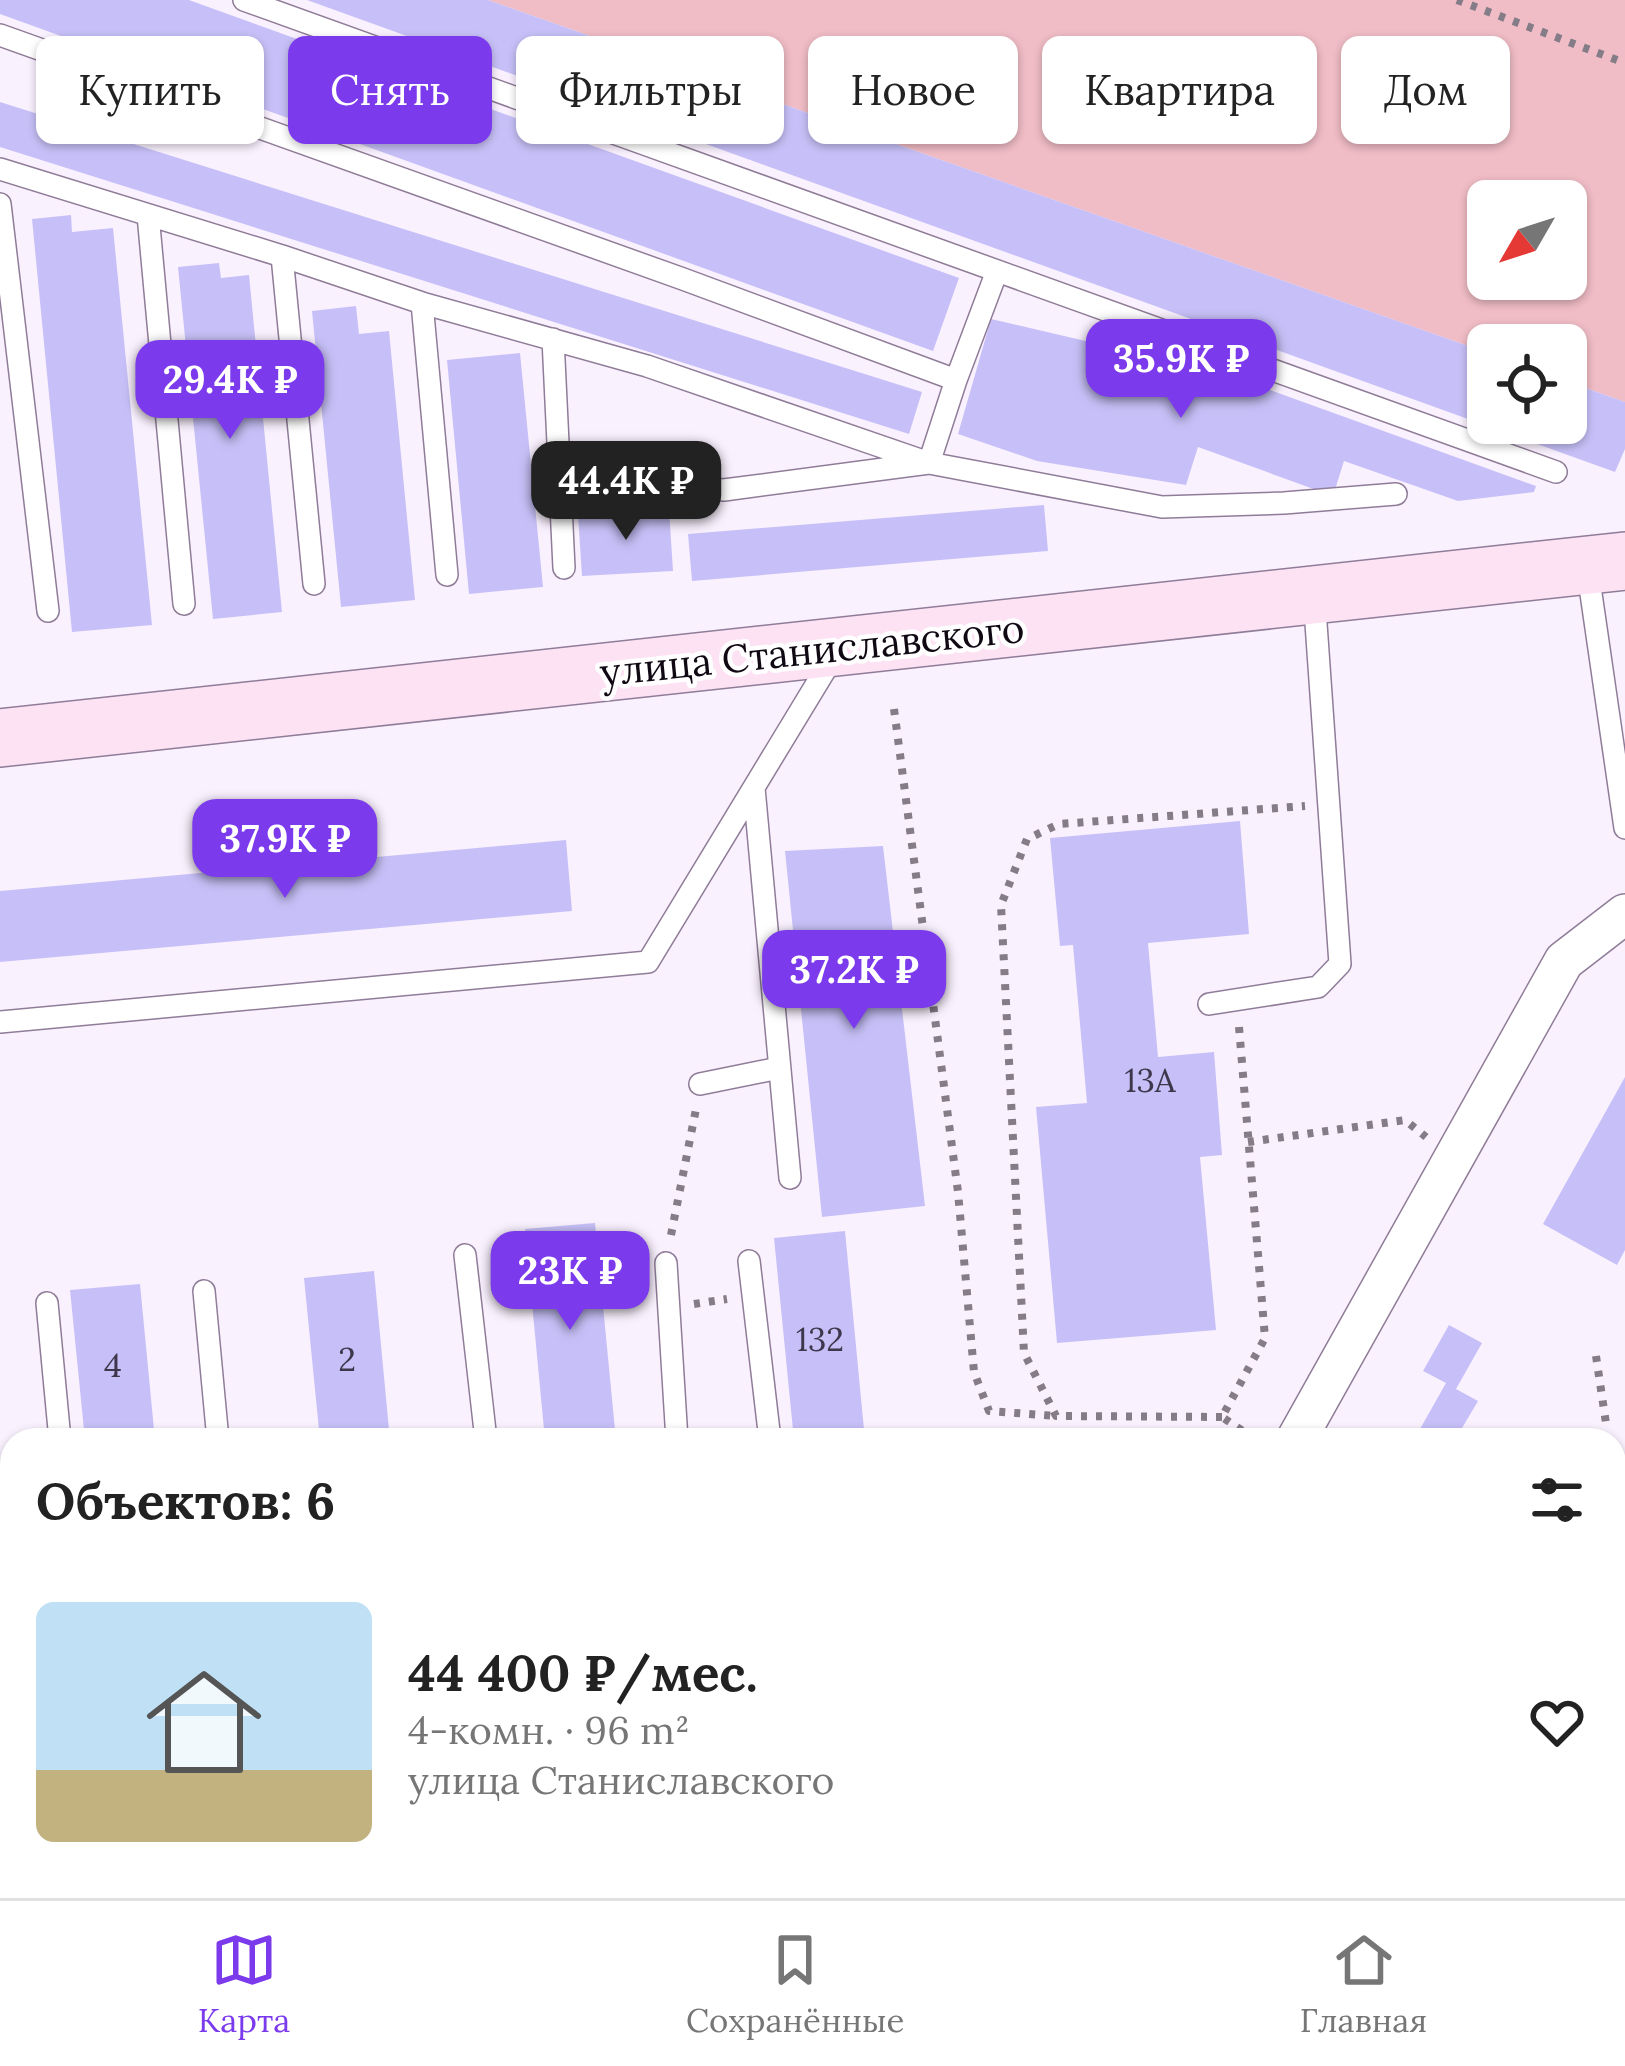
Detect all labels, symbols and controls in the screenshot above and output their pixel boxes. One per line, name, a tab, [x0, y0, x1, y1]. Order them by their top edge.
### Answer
chip: Купить	[36, 36, 264, 144]
chip: Снять	[288, 36, 492, 144]
chip: Фильтры	[516, 36, 784, 144]
chip: Новое	[808, 36, 1018, 144]
chip: Квартира	[1042, 36, 1317, 144]
chip: Дом	[1341, 36, 1510, 144]
north arrow	[1467, 180, 1587, 300]
map controls	[1467, 180, 1587, 444]
pin: 35.9K ₽	[1070, 319, 1292, 421]
button: locate	[1467, 324, 1587, 444]
text: 35.9K ₽	[1113, 333, 1249, 383]
pin: 29.4K ₽	[119, 340, 341, 442]
text: 29.4K ₽	[162, 354, 298, 404]
pin: 44.4K ₽	[515, 441, 737, 543]
text: 44.4K ₽	[558, 455, 694, 505]
street label: улица Станиславского	[597, 603, 1027, 697]
pin: 37.9K ₽	[174, 799, 396, 901]
text: 37.9K ₽	[219, 813, 351, 863]
pin: 37.2K ₽	[743, 930, 965, 1032]
text: 37.2K ₽	[789, 944, 919, 994]
house number: 13А	[1124, 1059, 1177, 1101]
pin: 23K ₽	[486, 1231, 654, 1333]
text: 23K ₽	[518, 1245, 622, 1295]
house number: 132	[796, 1318, 844, 1360]
house number: 2	[338, 1338, 356, 1380]
house number: 4	[104, 1344, 122, 1386]
icon: filters	[1524, 1467, 1590, 1533]
text: Объектов: 6	[36, 1468, 335, 1533]
text: 44 400 ₽/мес.	[408, 1640, 758, 1705]
icon: home	[132, 1650, 276, 1794]
icon: heart	[1524, 1689, 1590, 1755]
text: 4-комн. · 96 m²	[408, 1705, 690, 1755]
text: улица Станиславского	[408, 1755, 834, 1805]
tab: Карта	[198, 1927, 290, 2041]
tab: Сохранённые	[686, 1927, 904, 2041]
tab: Главная	[1300, 1927, 1427, 2041]

